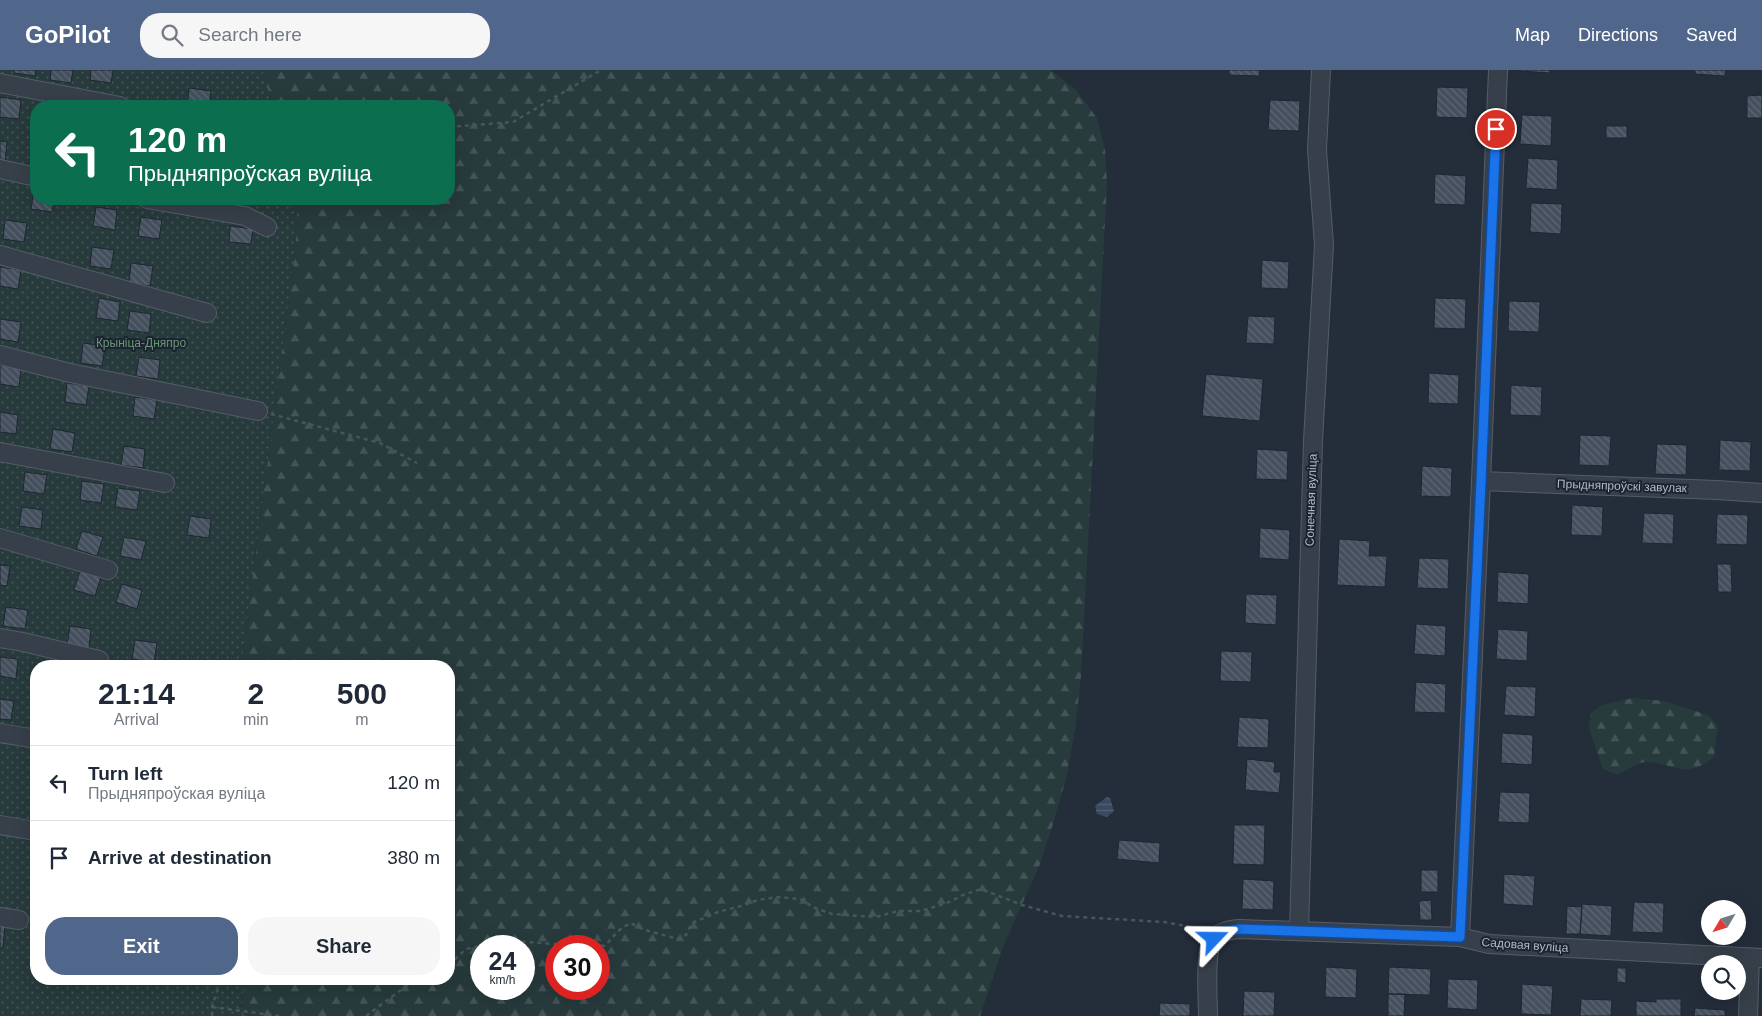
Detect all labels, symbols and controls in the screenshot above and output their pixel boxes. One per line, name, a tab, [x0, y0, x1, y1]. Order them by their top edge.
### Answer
search box	[140, 13, 490, 58]
text: GoPilot	[25, 21, 110, 48]
icon: search	[158, 21, 186, 49]
text: Search here	[198, 24, 302, 45]
text: Map	[1515, 25, 1550, 45]
text: Directions	[1578, 25, 1658, 45]
text: Saved	[1686, 25, 1737, 45]
pin	[1475, 108, 1517, 150]
icon: arrive	[1482, 115, 1510, 143]
icon: left	[45, 120, 110, 185]
text: 120 m	[128, 120, 227, 159]
text: Прыдняпроўская вуліца	[128, 161, 372, 186]
park label: Крыніца-Дняпро	[96, 336, 186, 350]
street label: Сонечная вуліца	[1302, 453, 1320, 547]
street label: Прыдняпроўскі завулак	[1557, 477, 1688, 495]
text: 21:14	[98, 677, 175, 710]
text: 2	[247, 677, 264, 710]
text: 500	[337, 677, 387, 710]
text: Arrival	[114, 711, 159, 728]
text: min	[243, 711, 269, 728]
text: m	[355, 711, 368, 728]
text: Turn left	[88, 763, 163, 784]
icon: left	[45, 769, 73, 797]
text: 120 m	[387, 772, 440, 793]
text: Прыдняпроўская вуліца	[88, 785, 265, 802]
icon: arrive	[45, 844, 73, 872]
text: Arrive at destination	[88, 847, 272, 868]
text: 380 m	[387, 847, 440, 868]
north arrow	[1701, 900, 1746, 945]
map controls	[1701, 900, 1746, 1000]
position arrow	[1187, 912, 1239, 964]
button: Exit	[45, 917, 238, 975]
button: Share	[248, 917, 440, 975]
speed limit sign: 30	[545, 935, 610, 1000]
street label: Садовая вуліца	[1481, 935, 1569, 955]
text: 24	[489, 947, 516, 975]
button: search	[1701, 955, 1746, 1000]
text: km/h	[489, 973, 516, 987]

